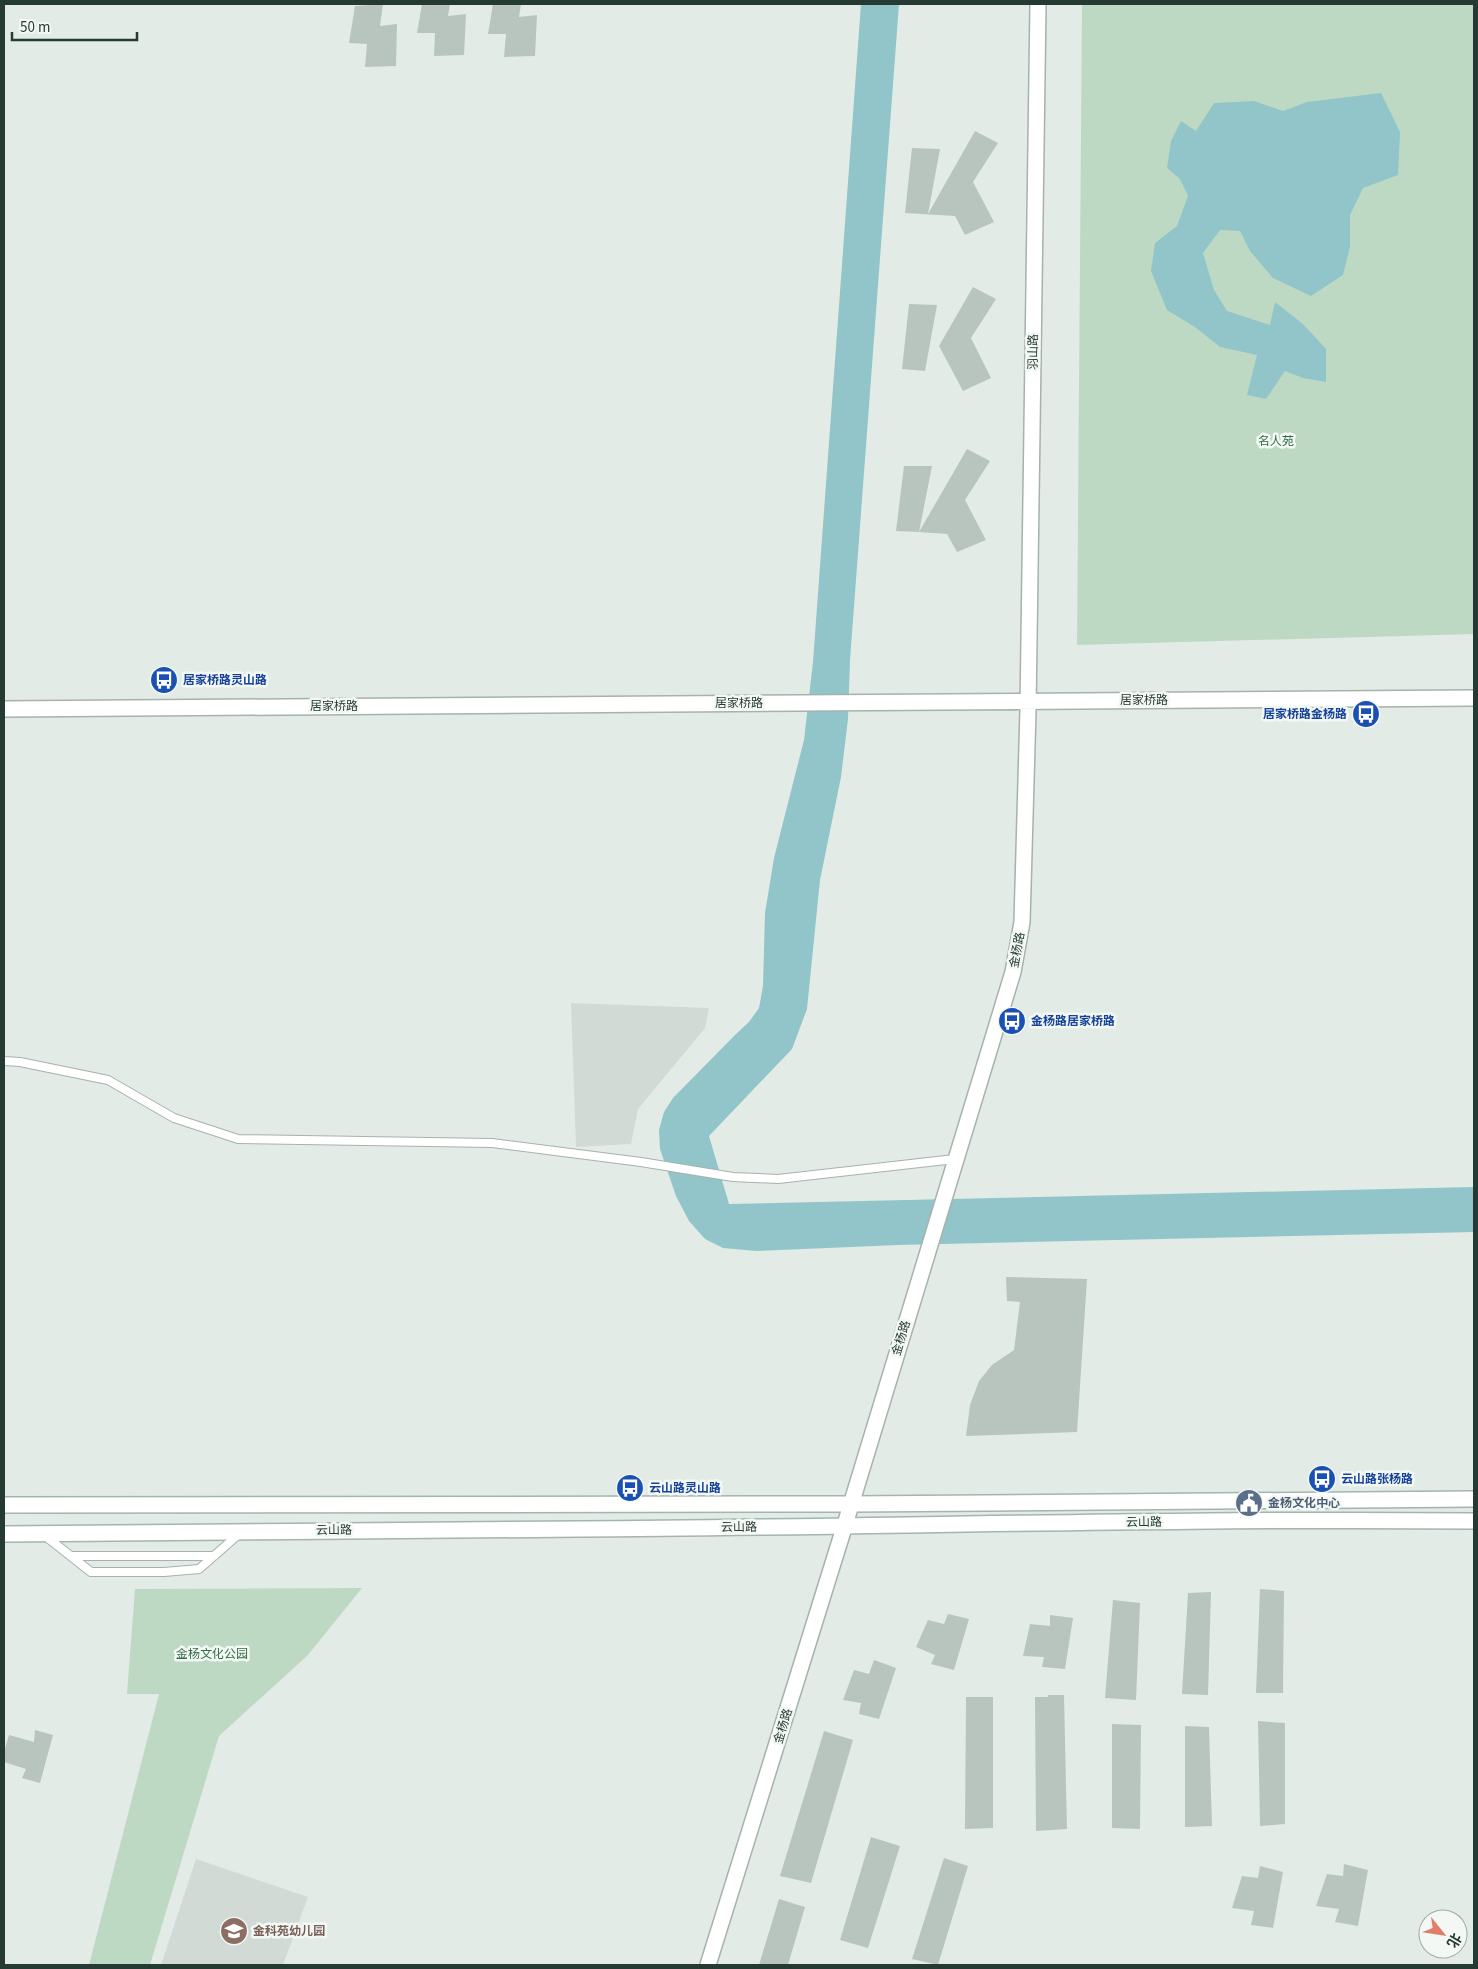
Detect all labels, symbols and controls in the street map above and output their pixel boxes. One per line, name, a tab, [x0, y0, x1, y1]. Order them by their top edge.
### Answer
scale bar	[12, 10, 138, 42]
text: 50 m	[20, 17, 50, 38]
street label: 羽山路	[1025, 334, 1042, 370]
park label: 名人苑	[1258, 433, 1294, 450]
bus stop icon: 居家桥路灵山路	[149, 665, 179, 695]
place label: 居家桥路灵山路	[183, 672, 267, 689]
street label: 居家桥路	[1120, 692, 1168, 709]
street label: 居家桥路	[715, 695, 763, 712]
street label: 居家桥路	[310, 698, 358, 715]
bus stop icon: 居家桥路金杨路	[1351, 699, 1381, 729]
place label: 居家桥路金杨路	[1263, 706, 1347, 723]
street label: 金杨路	[1006, 931, 1029, 969]
bus stop icon: 金杨路居家桥路	[997, 1006, 1027, 1036]
place label: 金杨路居家桥路	[1031, 1013, 1115, 1030]
street label: 金杨路	[888, 1318, 915, 1358]
bus stop icon: 云山路张杨路	[1307, 1464, 1337, 1494]
place label: 云山路张杨路	[1341, 1471, 1413, 1488]
bus stop icon: 云山路灵山路	[615, 1473, 645, 1503]
place label: 云山路灵山路	[649, 1480, 721, 1497]
public building icon: 金杨文化中心	[1234, 1488, 1264, 1518]
place label: 金杨文化中心	[1268, 1495, 1340, 1512]
street label: 云山路	[1126, 1514, 1162, 1531]
street label: 云山路	[721, 1519, 757, 1536]
street label: 云山路	[316, 1522, 352, 1539]
park label: 金杨文化公园	[176, 1646, 248, 1663]
street label: 金杨路	[770, 1706, 797, 1746]
north arrow	[1418, 1909, 1468, 1959]
school or university icon: 金科苑幼儿园	[219, 1916, 249, 1946]
place label: 金科苑幼儿园	[253, 1923, 325, 1940]
text: 北	[1441, 1929, 1466, 1951]

